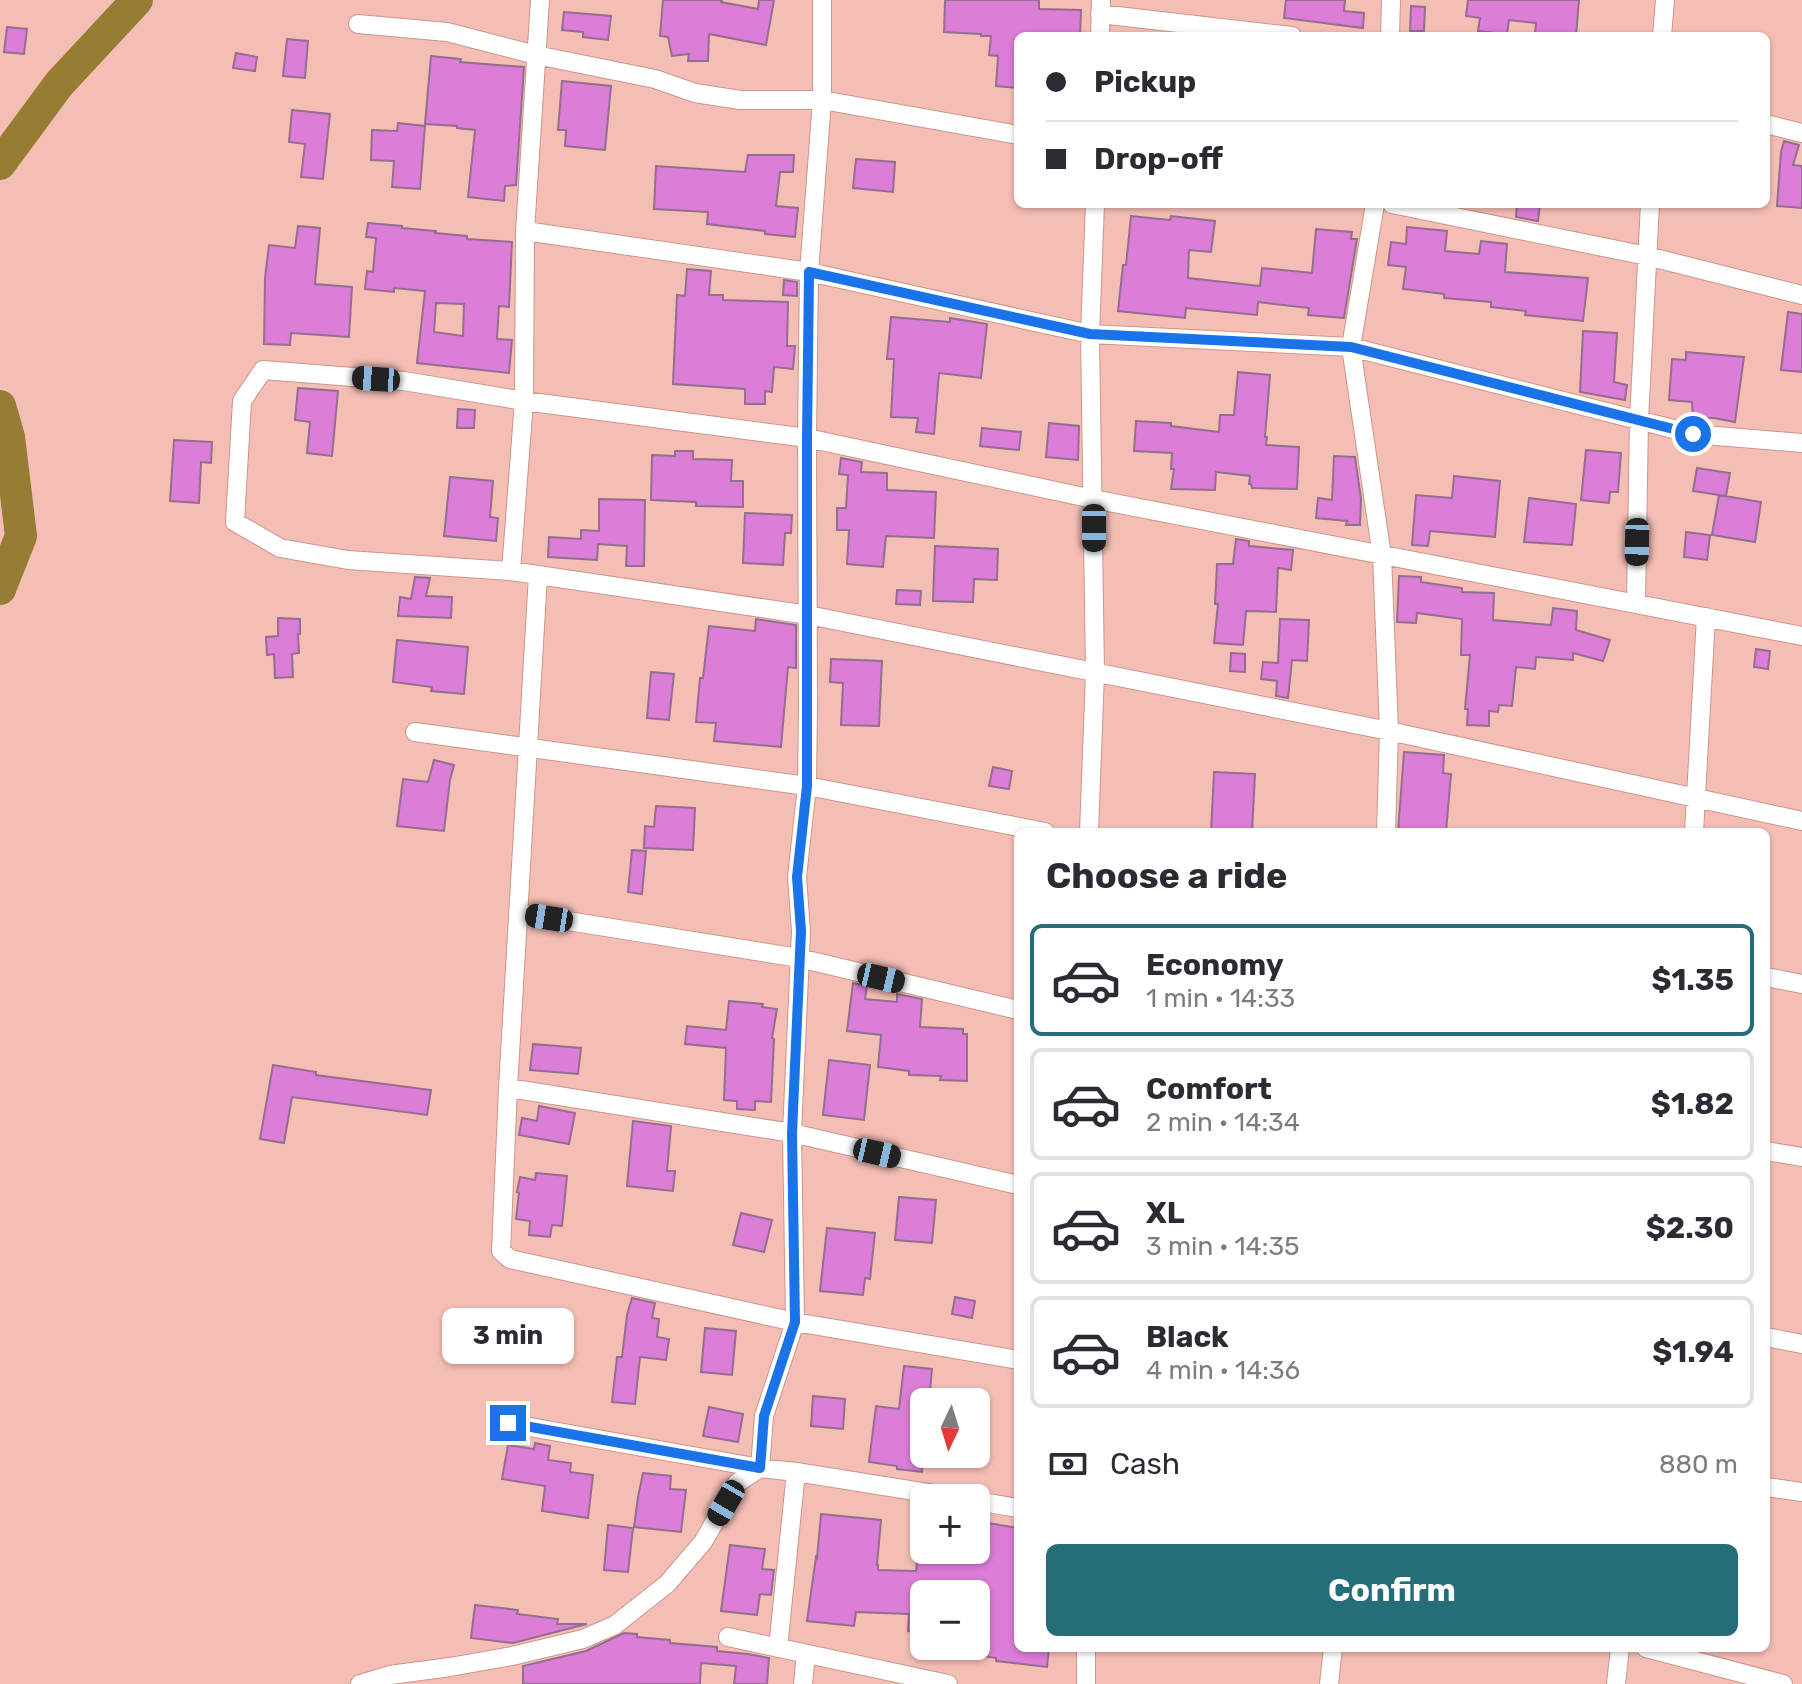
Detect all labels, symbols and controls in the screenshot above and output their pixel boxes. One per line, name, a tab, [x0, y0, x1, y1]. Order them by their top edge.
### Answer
text: Pickup	[1094, 64, 1196, 100]
text: Drop-off	[1094, 141, 1223, 177]
car	[351, 365, 401, 393]
route start	[1675, 416, 1711, 452]
car	[1082, 504, 1106, 552]
car	[1625, 518, 1649, 566]
text: Choose a ride	[1046, 854, 1287, 897]
car	[523, 902, 575, 934]
icon: car	[1050, 944, 1122, 1016]
text: Economy	[1146, 947, 1284, 983]
car	[855, 961, 907, 995]
text: $1.35	[1651, 962, 1734, 998]
text: 1 min · 14:33	[1146, 983, 1295, 1014]
icon: car	[1050, 1068, 1122, 1140]
text: Comfort	[1146, 1071, 1272, 1107]
text: $1.82	[1651, 1086, 1734, 1122]
text: 2 min · 14:34	[1146, 1107, 1300, 1138]
car	[851, 1136, 903, 1170]
icon: car	[1050, 1192, 1122, 1264]
text: XL	[1146, 1195, 1185, 1231]
text: $2.30	[1646, 1210, 1734, 1246]
text: 3 min · 14:35	[1146, 1231, 1299, 1262]
callout: 3 min	[442, 1307, 574, 1363]
icon: car	[1050, 1316, 1122, 1388]
text: Black	[1146, 1319, 1229, 1355]
text: 3 min	[473, 1320, 543, 1351]
text: $1.94	[1652, 1334, 1734, 1370]
text: 4 min · 14:36	[1146, 1355, 1300, 1386]
north arrow	[910, 1388, 990, 1468]
map controls	[910, 1388, 990, 1660]
route end	[490, 1405, 526, 1441]
icon: cash	[1046, 1442, 1090, 1486]
text: Cash	[1110, 1446, 1180, 1482]
text: 880 m	[1659, 1449, 1738, 1480]
car	[704, 1476, 748, 1530]
button: +	[910, 1484, 990, 1564]
button: Confirm	[1046, 1544, 1738, 1636]
button: −	[910, 1580, 990, 1660]

